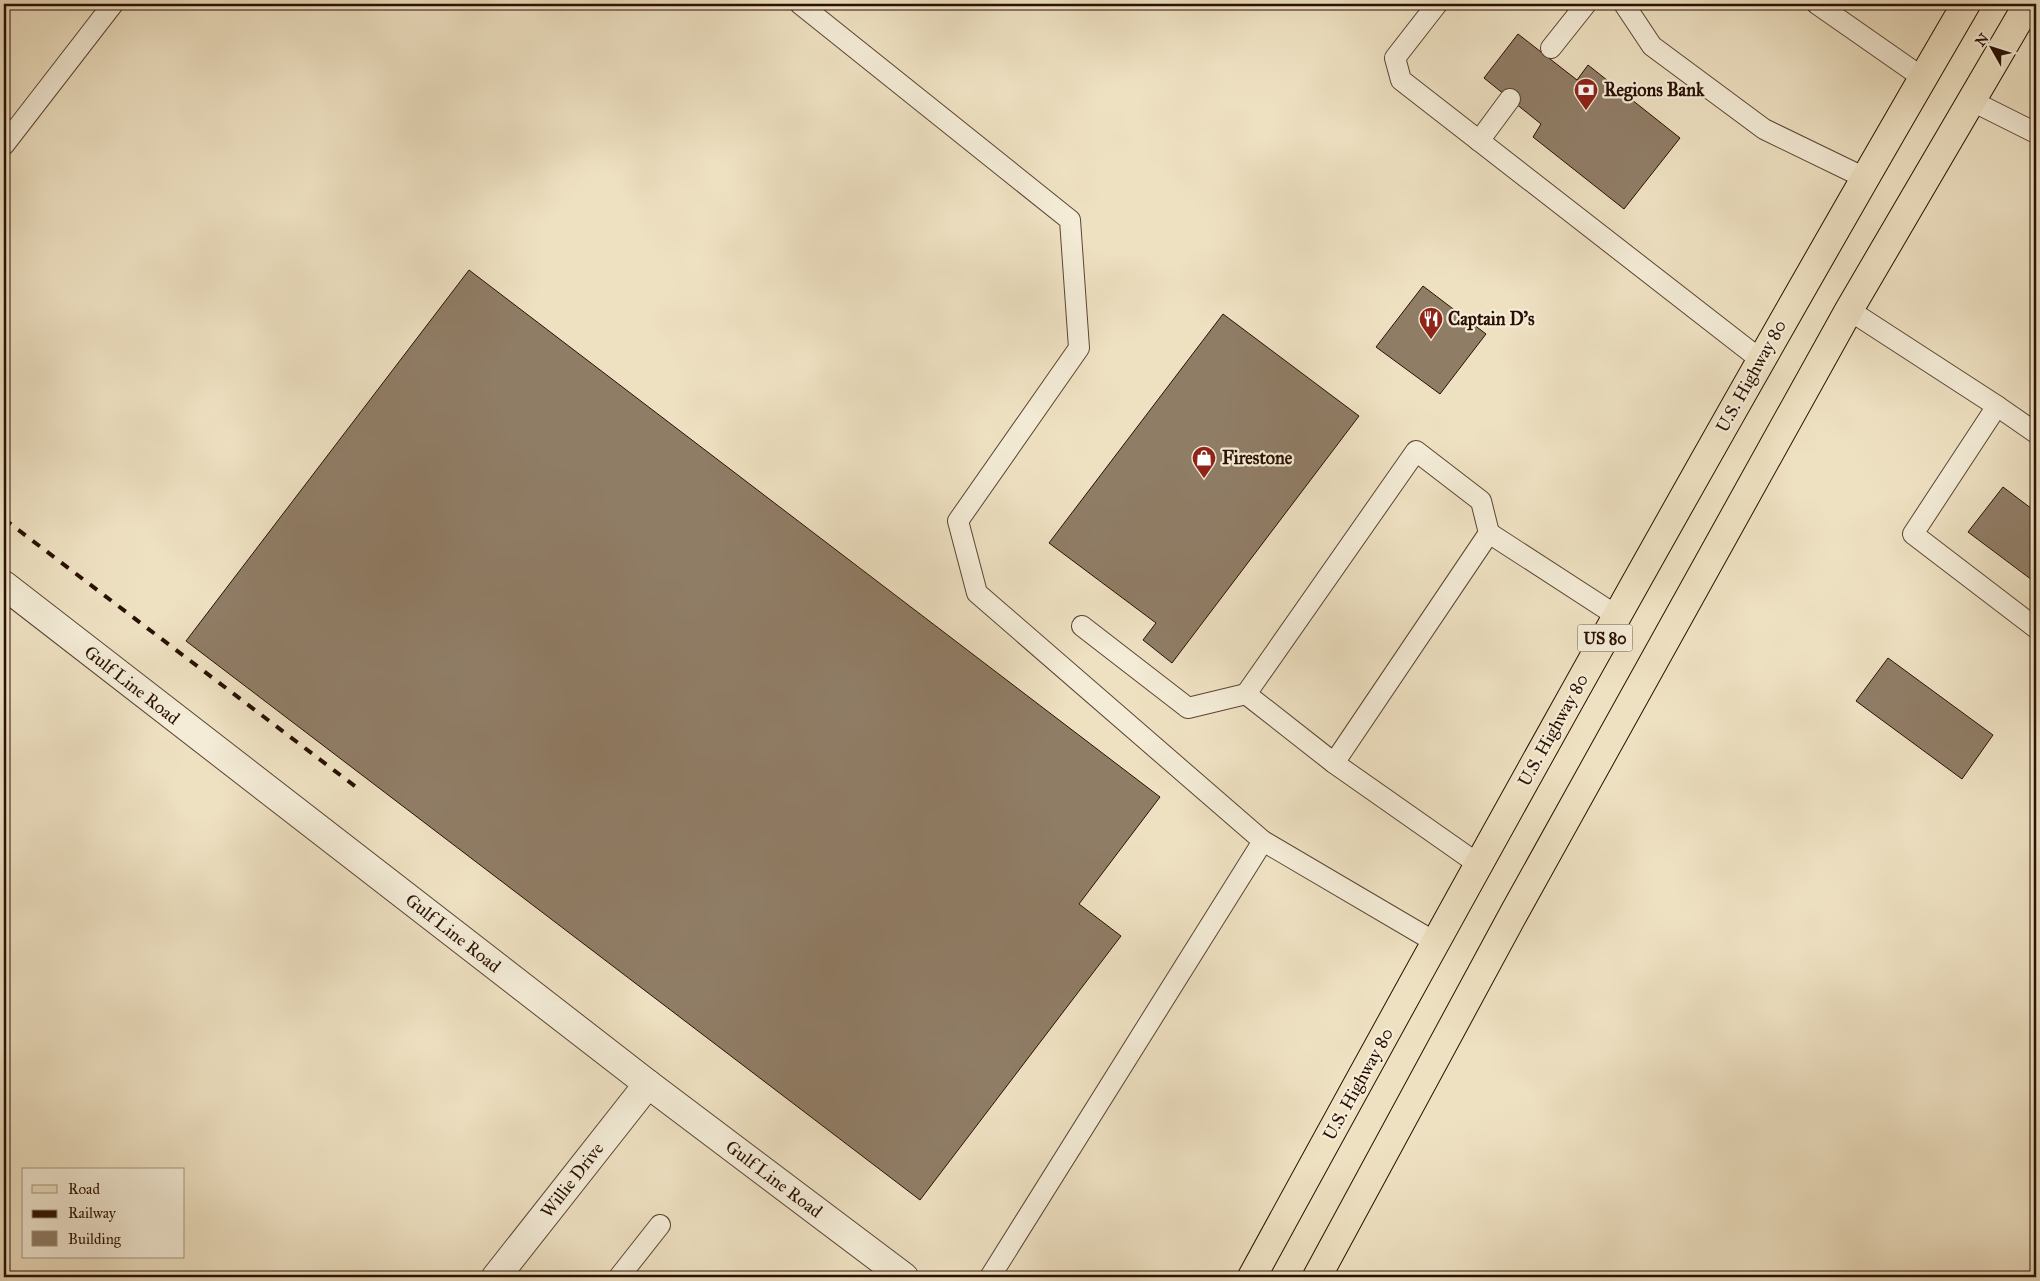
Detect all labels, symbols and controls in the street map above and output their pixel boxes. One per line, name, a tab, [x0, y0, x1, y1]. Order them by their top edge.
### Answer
north arrow	[1968, 22, 2018, 72]
text: N	[1972, 30, 1993, 50]
bank icon: Regions Bank	[1573, 77, 1599, 111]
place label: Regions Bank	[1604, 79, 1705, 102]
restaurant icon: Captain D's	[1418, 306, 1444, 340]
place label: Captain D's	[1448, 308, 1535, 331]
street label: U.S. Highway 80	[1711, 316, 1792, 437]
shop icon: Firestone	[1191, 445, 1217, 479]
place label: Firestone	[1222, 447, 1293, 469]
road number: US 80	[1578, 624, 1632, 651]
street label: Gulf Line Road	[80, 641, 184, 729]
street label: U.S. Highway 80	[1513, 670, 1594, 791]
street label: Gulf Line Road	[401, 889, 505, 977]
street label: U.S. Highway 80	[1318, 1024, 1399, 1145]
street label: Gulf Line Road	[721, 1136, 827, 1222]
street label: Willie Drive	[536, 1138, 608, 1222]
legend	[22, 1168, 185, 1258]
text: Road	[68, 1180, 100, 1198]
text: Railway	[68, 1204, 117, 1222]
text: Building	[68, 1230, 122, 1248]

